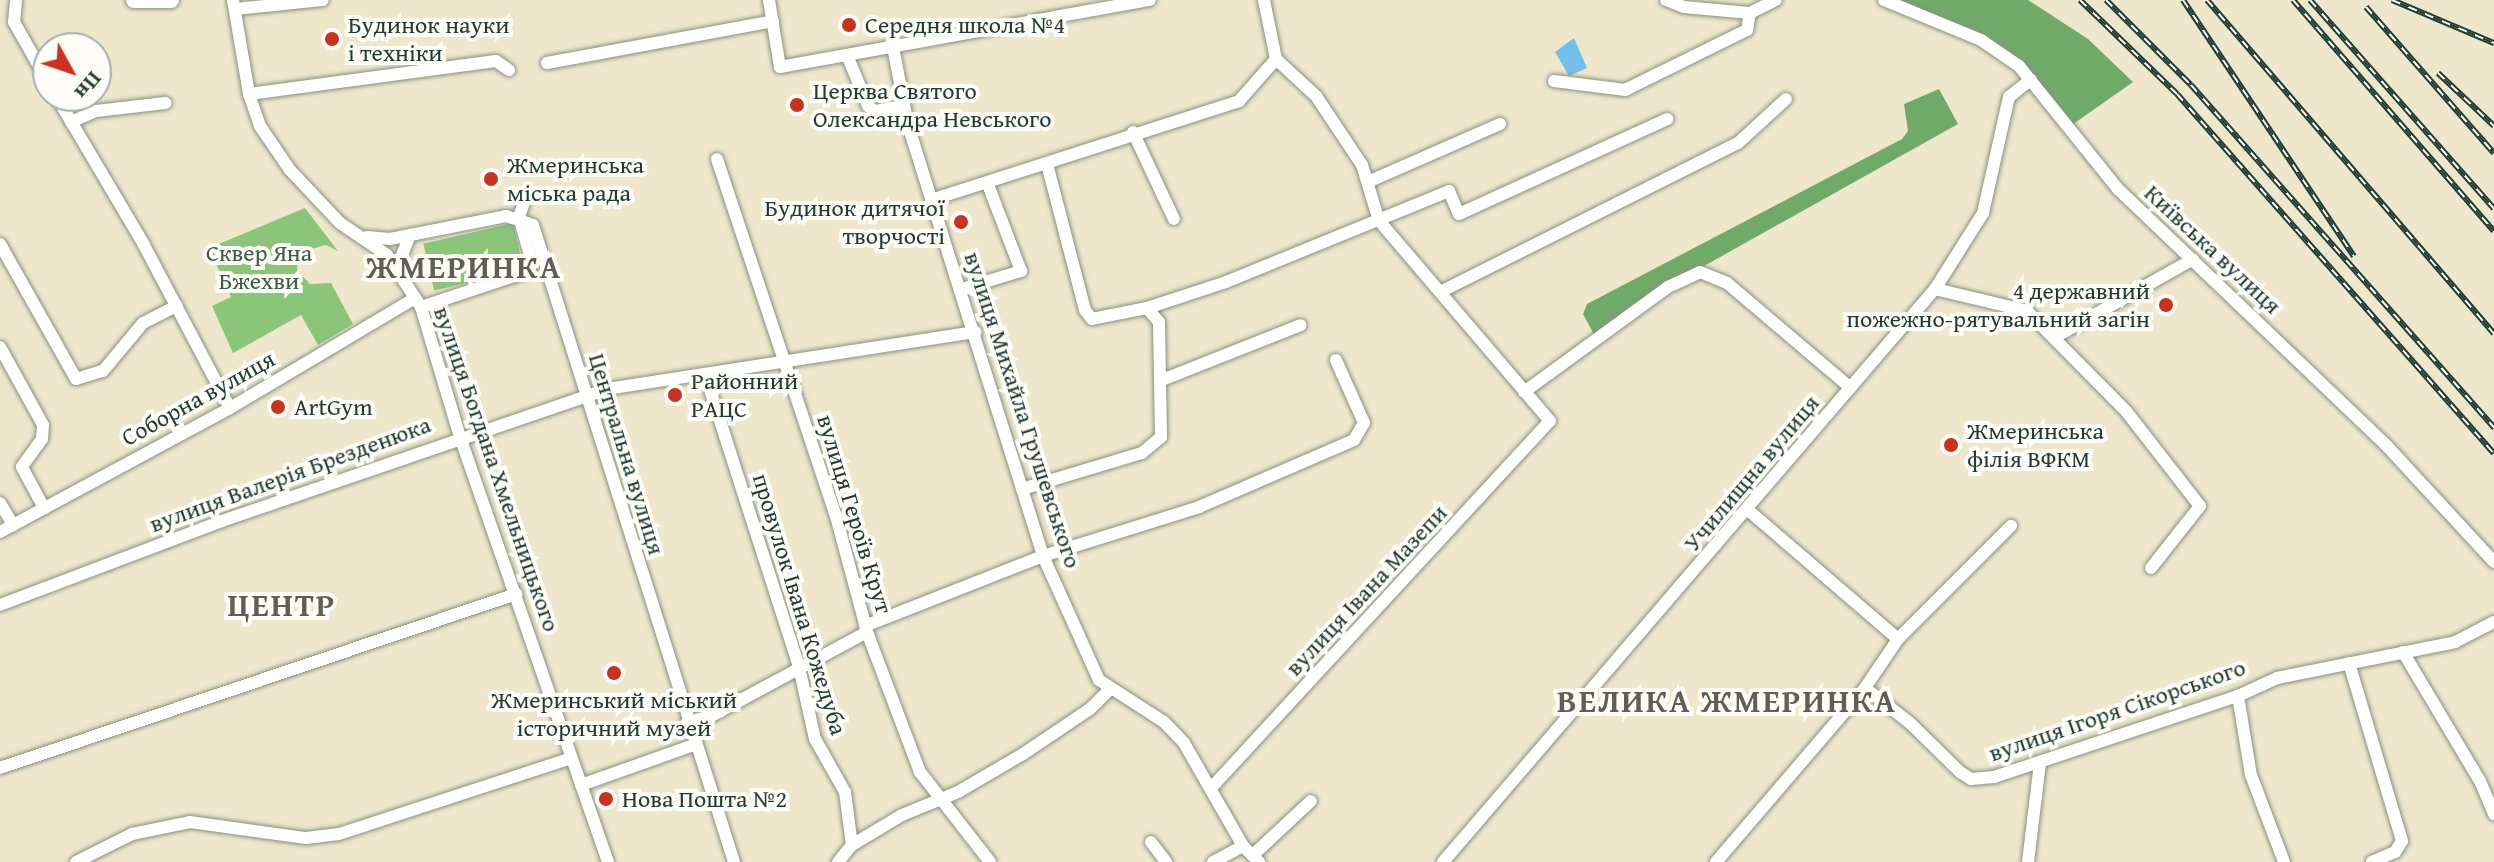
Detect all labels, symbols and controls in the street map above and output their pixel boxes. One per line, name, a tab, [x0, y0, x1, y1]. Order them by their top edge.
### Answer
place label: Будинок науки і техніки	[348, 11, 510, 67]
place label: Середня школа №4	[865, 11, 1065, 39]
marker: Середня школа №4	[840, 16, 858, 34]
marker: Будинок науки і техніки	[323, 30, 341, 48]
north arrow	[32, 32, 112, 112]
text: Пн	[68, 65, 110, 107]
place label: Церква Святого Олександра Невського	[813, 77, 1051, 133]
marker: Церква Святого Олександра Невського	[788, 96, 806, 114]
place label: Жмеринська міська рада	[507, 151, 644, 207]
marker: Жмеринська міська рада	[482, 170, 500, 188]
street label: Київська вулиця	[2139, 178, 2287, 320]
place label: Будинок дитячої творчості	[764, 194, 945, 250]
marker: Будинок дитячої творчості	[952, 213, 970, 231]
park label: Сквер Яна Бжехви	[206, 239, 312, 295]
district label: ЖМЕРИНКА	[366, 248, 562, 286]
street label: вулиця Михайла Грушевського	[958, 248, 1088, 572]
place label: 4 державний пожежно-рятувальний загін	[1846, 277, 2150, 333]
marker: 4 державний пожежно-рятувальний загін	[2157, 296, 2175, 314]
street label: вулиця Богдана Хмельницького	[428, 303, 566, 635]
street label: Соборна вулиця	[116, 344, 280, 452]
street label: Центральна вулиця	[583, 350, 671, 558]
place label: Районний РАЦС	[691, 367, 798, 423]
marker: Районний РАЦС	[666, 386, 684, 404]
street label: Училищна вулиця	[1677, 389, 1825, 557]
place label: ArtGym	[294, 393, 373, 421]
marker: ArtGym	[269, 398, 287, 416]
street label: вулиця Валерія Брезденюка	[146, 410, 434, 538]
street label: вулиця Героїв Крут	[811, 411, 899, 617]
place label: Жмеринська філія ВФКМ	[1967, 417, 2104, 473]
marker: Жмеринська філія ВФКМ	[1942, 436, 1960, 454]
street label: провулок Івана Кожедуба	[746, 470, 854, 738]
street label: вулиця Івана Мазепи	[1279, 498, 1453, 682]
district label: ЦЕНТР	[228, 586, 336, 624]
street label: вулиця Ігоря Сікорського	[1985, 653, 2249, 767]
marker: Жмеринський міський історичний музей	[605, 664, 623, 682]
district label: ВЕЛИКА ЖМЕРИНКА	[1557, 682, 1897, 720]
place label: Жмеринський міський історичний музей	[491, 686, 737, 742]
place label: Нова Пошта №2	[622, 785, 787, 813]
marker: Нова Пошта №2	[597, 790, 615, 808]

